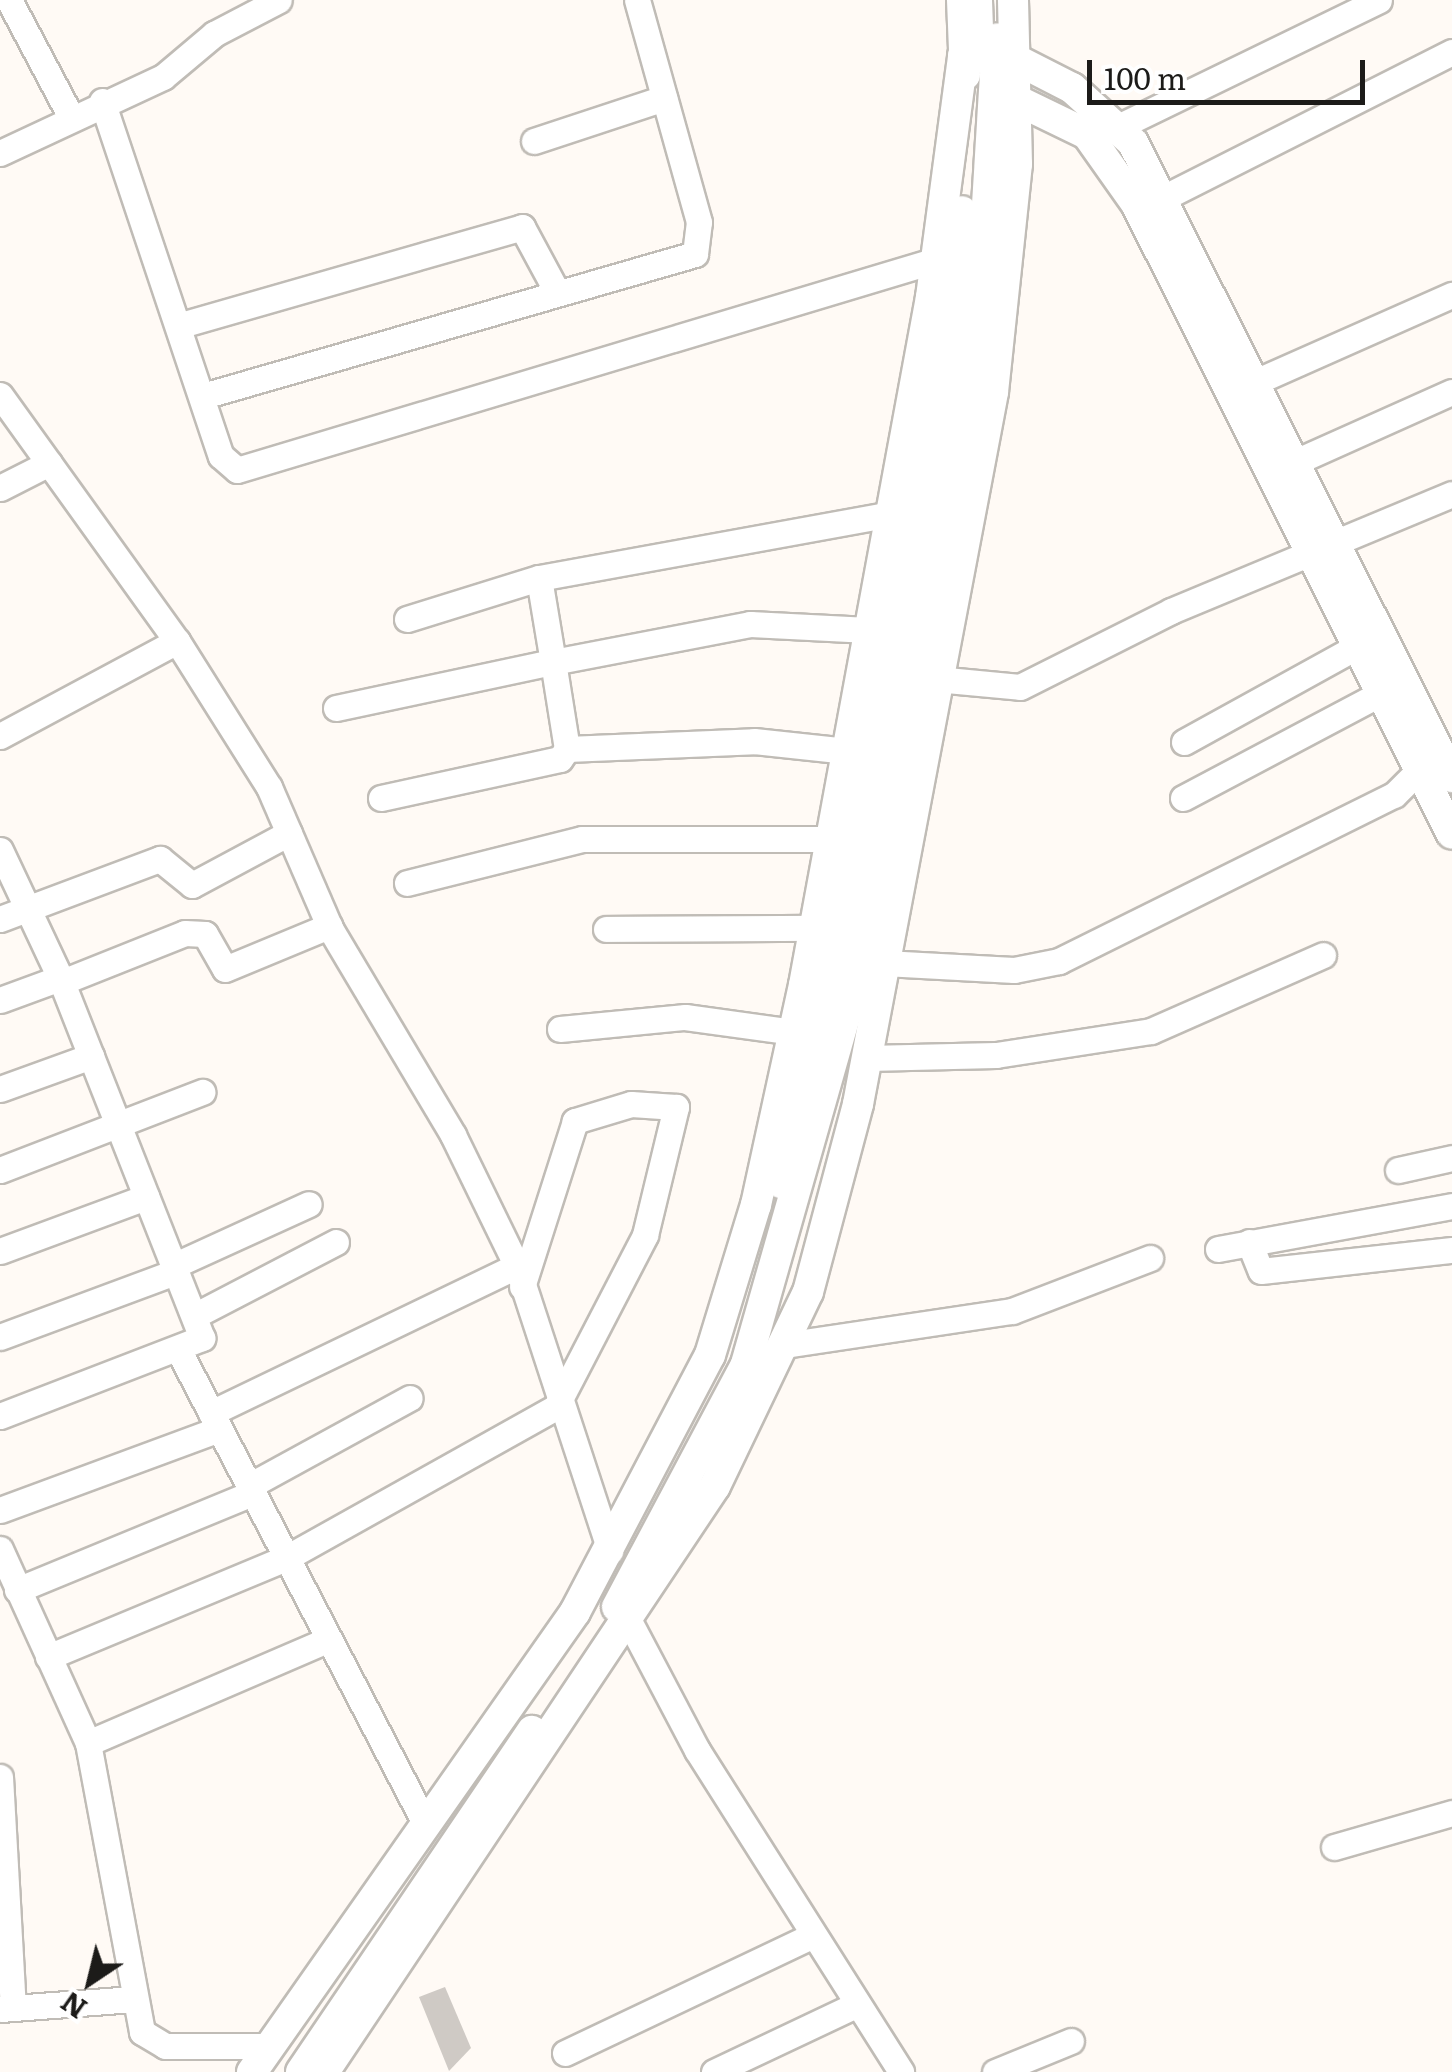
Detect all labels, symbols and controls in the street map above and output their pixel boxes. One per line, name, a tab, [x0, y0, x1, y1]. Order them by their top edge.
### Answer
scale bar	[1092, 40, 1370, 102]
text: 100 m	[1104, 55, 1186, 99]
north arrow	[40, 1932, 140, 2032]
text: N	[51, 1983, 94, 2031]

